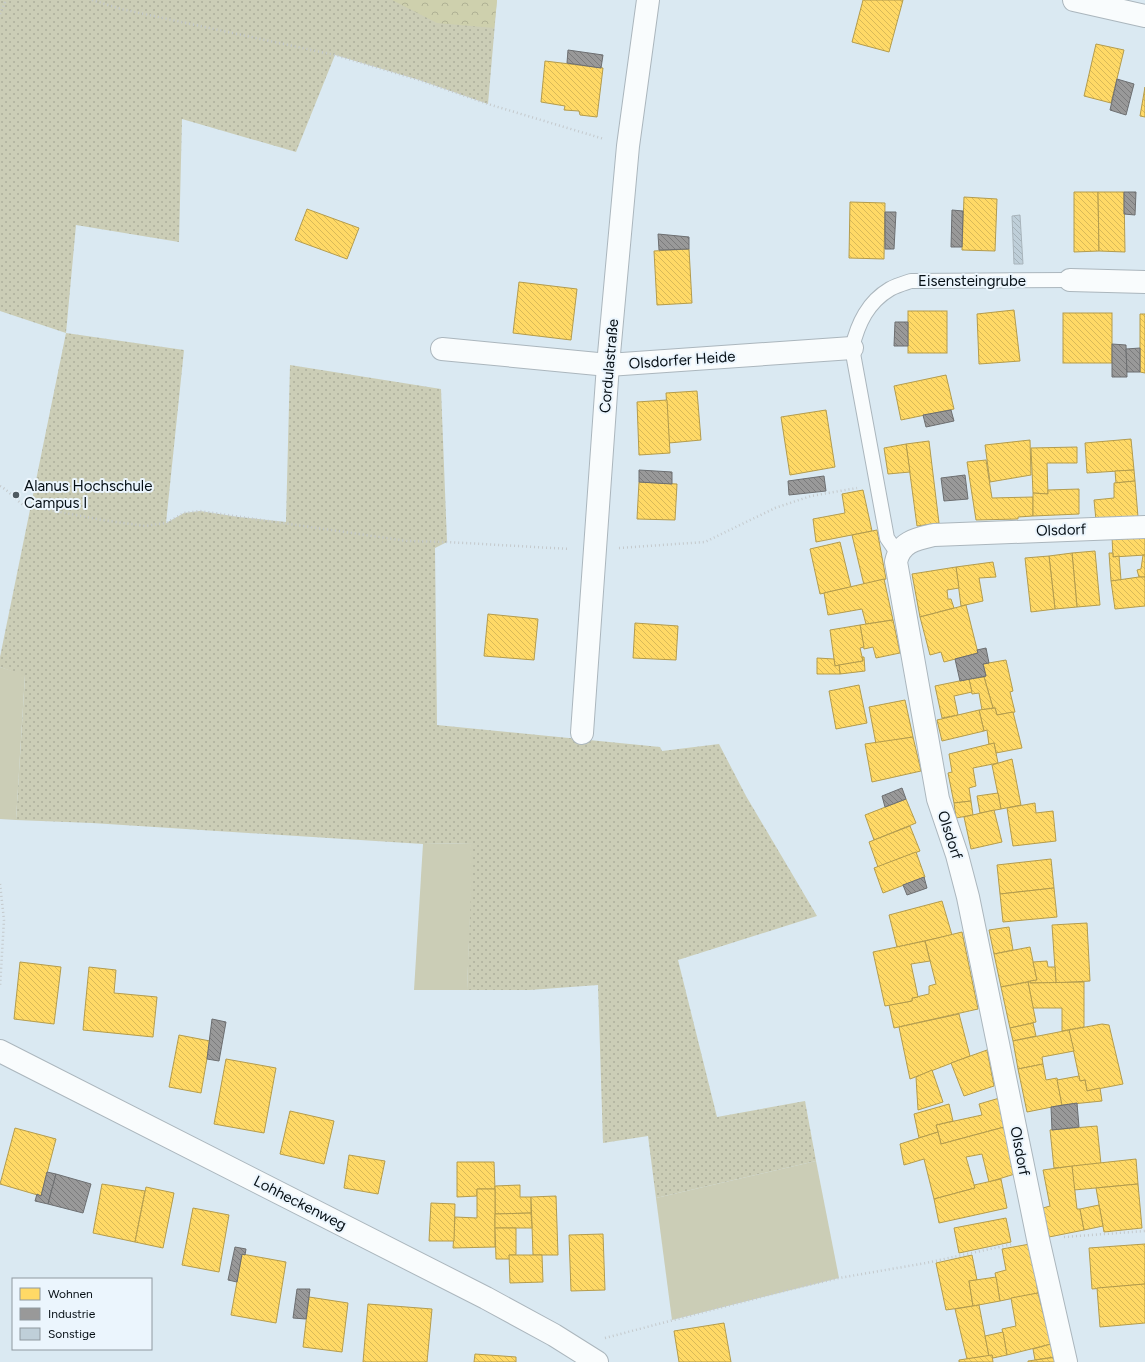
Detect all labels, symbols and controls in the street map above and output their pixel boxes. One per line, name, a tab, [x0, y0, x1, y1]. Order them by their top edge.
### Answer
street label: Eisensteingrube	[918, 272, 1026, 290]
street label: Cordulastraße	[596, 318, 622, 414]
street label: Olsdorfer Heide	[628, 347, 736, 373]
place label: Alanus Hochschule Campus I	[24, 477, 152, 512]
marker: Alanus Hochschule Campus I	[11, 490, 21, 500]
street label: Olsdorf	[1036, 520, 1087, 540]
street label: Olsdorf	[934, 808, 966, 862]
street label: Olsdorf	[1006, 1125, 1034, 1178]
street label: Lohheckenweg	[251, 1172, 349, 1234]
legend	[12, 1278, 152, 1350]
text: Wohnen	[48, 1287, 93, 1301]
text: Industrie	[48, 1307, 96, 1321]
text: Sonstige	[48, 1327, 96, 1341]

